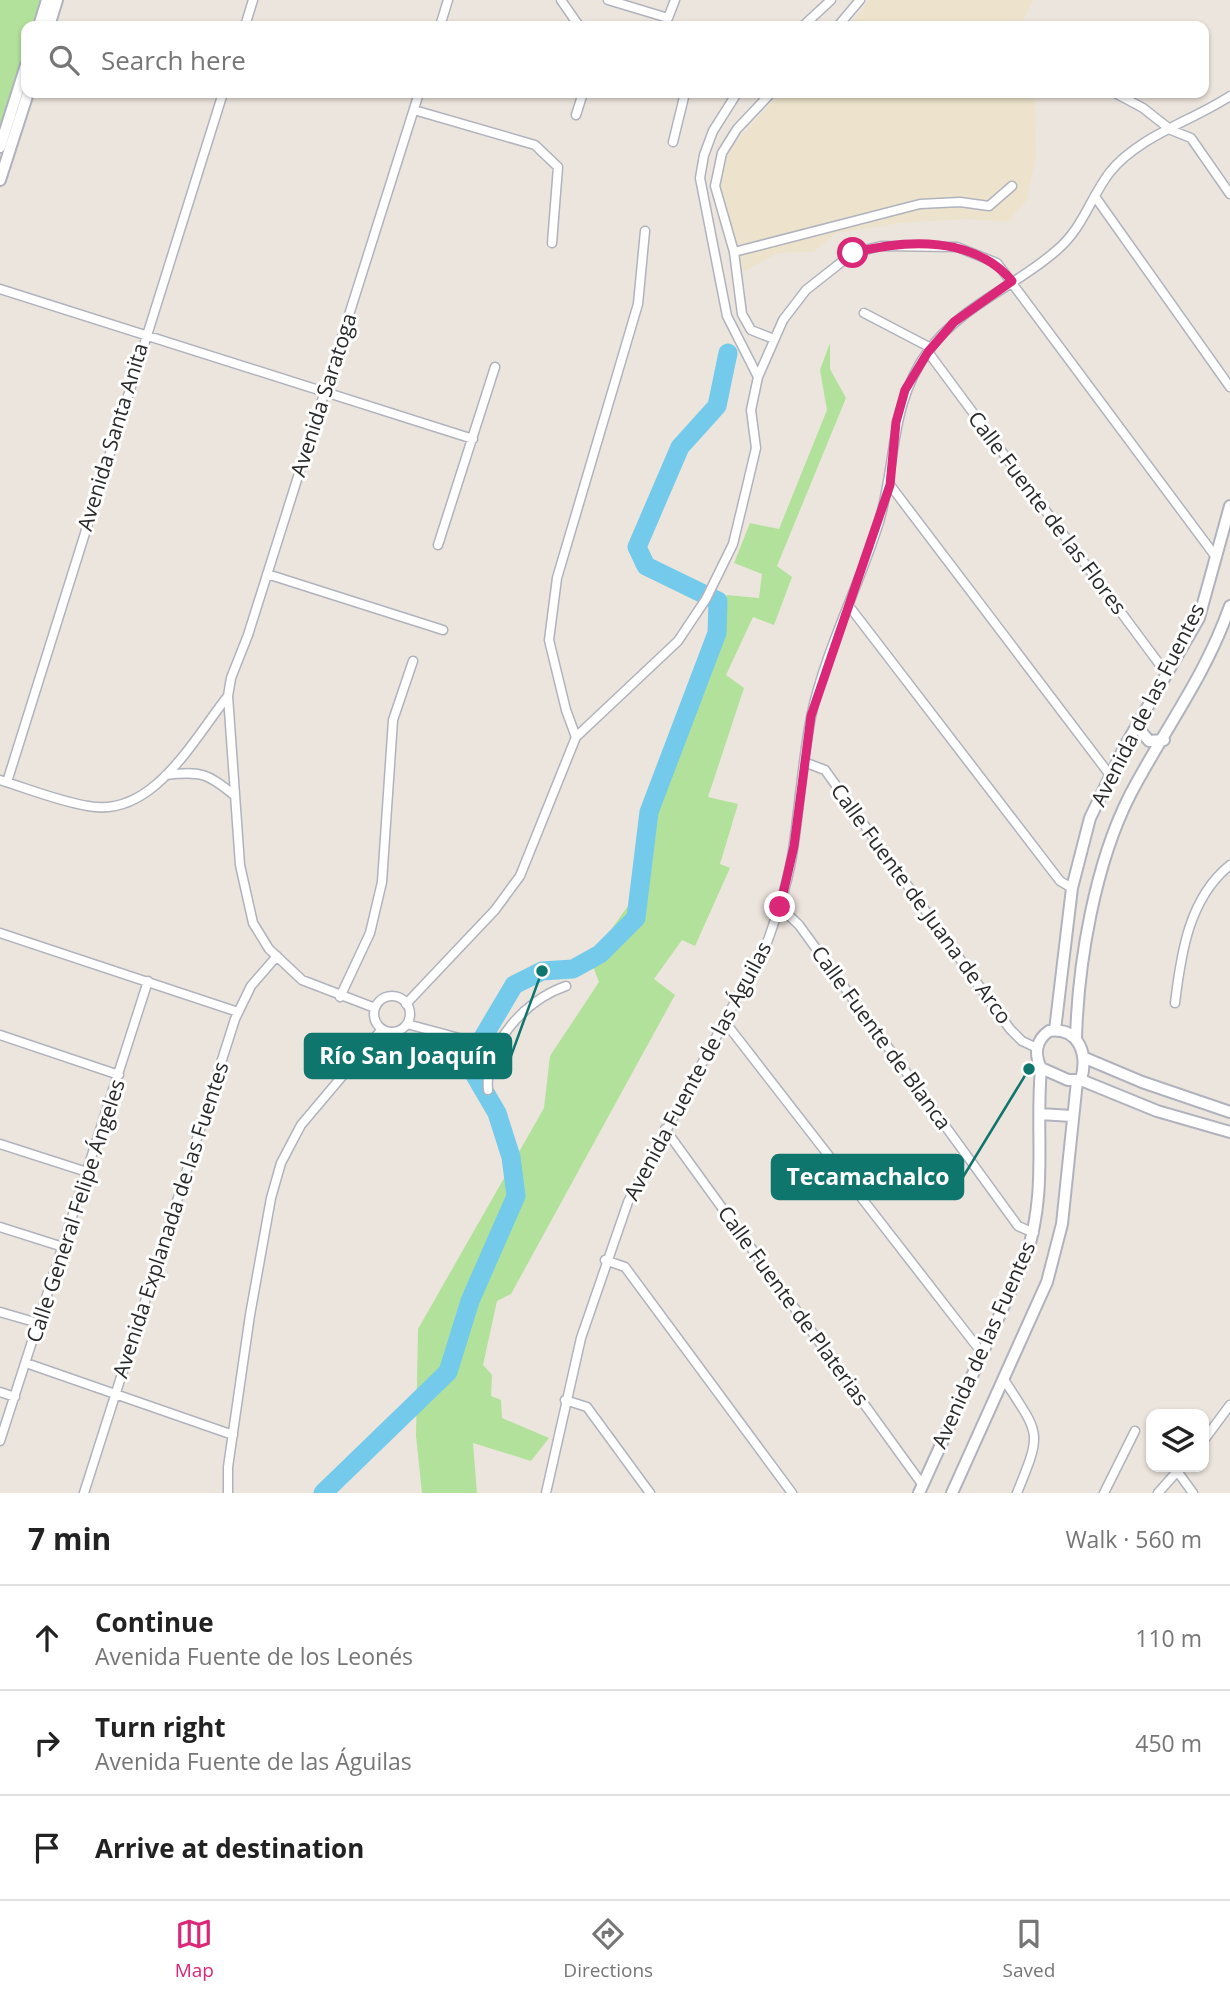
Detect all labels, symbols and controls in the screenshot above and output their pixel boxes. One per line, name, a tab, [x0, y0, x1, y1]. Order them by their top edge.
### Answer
search box	[21, 21, 1209, 98]
icon: search	[45, 41, 83, 79]
text: Search here	[101, 42, 246, 78]
route start	[837, 237, 868, 268]
street label: Avenida Saratoga	[283, 309, 363, 480]
street label: Avenida Santa Anita	[70, 339, 154, 534]
street label: Calle Fuente de las Flores	[962, 405, 1133, 620]
street label: Avenida de las Fuentes	[1084, 598, 1210, 811]
street label: Calle Fuente de Juana de Arco	[825, 778, 1019, 1029]
route end	[764, 891, 795, 922]
street label: Avenida Fuente de las Águilas	[617, 936, 777, 1205]
street label: Calle Fuente de Blanca	[806, 940, 958, 1135]
callout: Río San Joaquín	[305, 1034, 511, 1078]
text: Río San Joaquín	[319, 1039, 497, 1071]
street label: Avenida Explanada de las Fuentes	[106, 1058, 234, 1381]
street label: Calle General Felipe Ángeles	[19, 1075, 131, 1346]
callout: Tecamachalco	[772, 1155, 963, 1199]
text: Tecamachalco	[786, 1160, 950, 1192]
street label: Calle Fuente de Platerias	[712, 1200, 876, 1411]
street label: Avenida de las Fuentes	[925, 1237, 1041, 1453]
map controls	[1146, 1409, 1209, 1472]
button: layers	[1146, 1409, 1209, 1472]
text: 7 min	[28, 1518, 111, 1559]
text: Walk · 560 m	[1065, 1523, 1202, 1555]
text: Continue	[95, 1604, 214, 1640]
icon: ahead	[28, 1619, 66, 1657]
text: 110 m	[1135, 1622, 1202, 1654]
text: Avenida Fuente de los Leonés	[95, 1640, 413, 1672]
text: Turn right	[95, 1709, 226, 1745]
icon: right	[28, 1724, 66, 1762]
text: 450 m	[1135, 1727, 1202, 1759]
text: Avenida Fuente de las Águilas	[95, 1745, 412, 1777]
icon: arrive	[28, 1829, 66, 1867]
text: Arrive at destination	[95, 1830, 364, 1866]
tab: Map	[175, 1915, 214, 1983]
tab: Directions	[563, 1915, 653, 1983]
tab: Saved	[1003, 1915, 1055, 1983]

